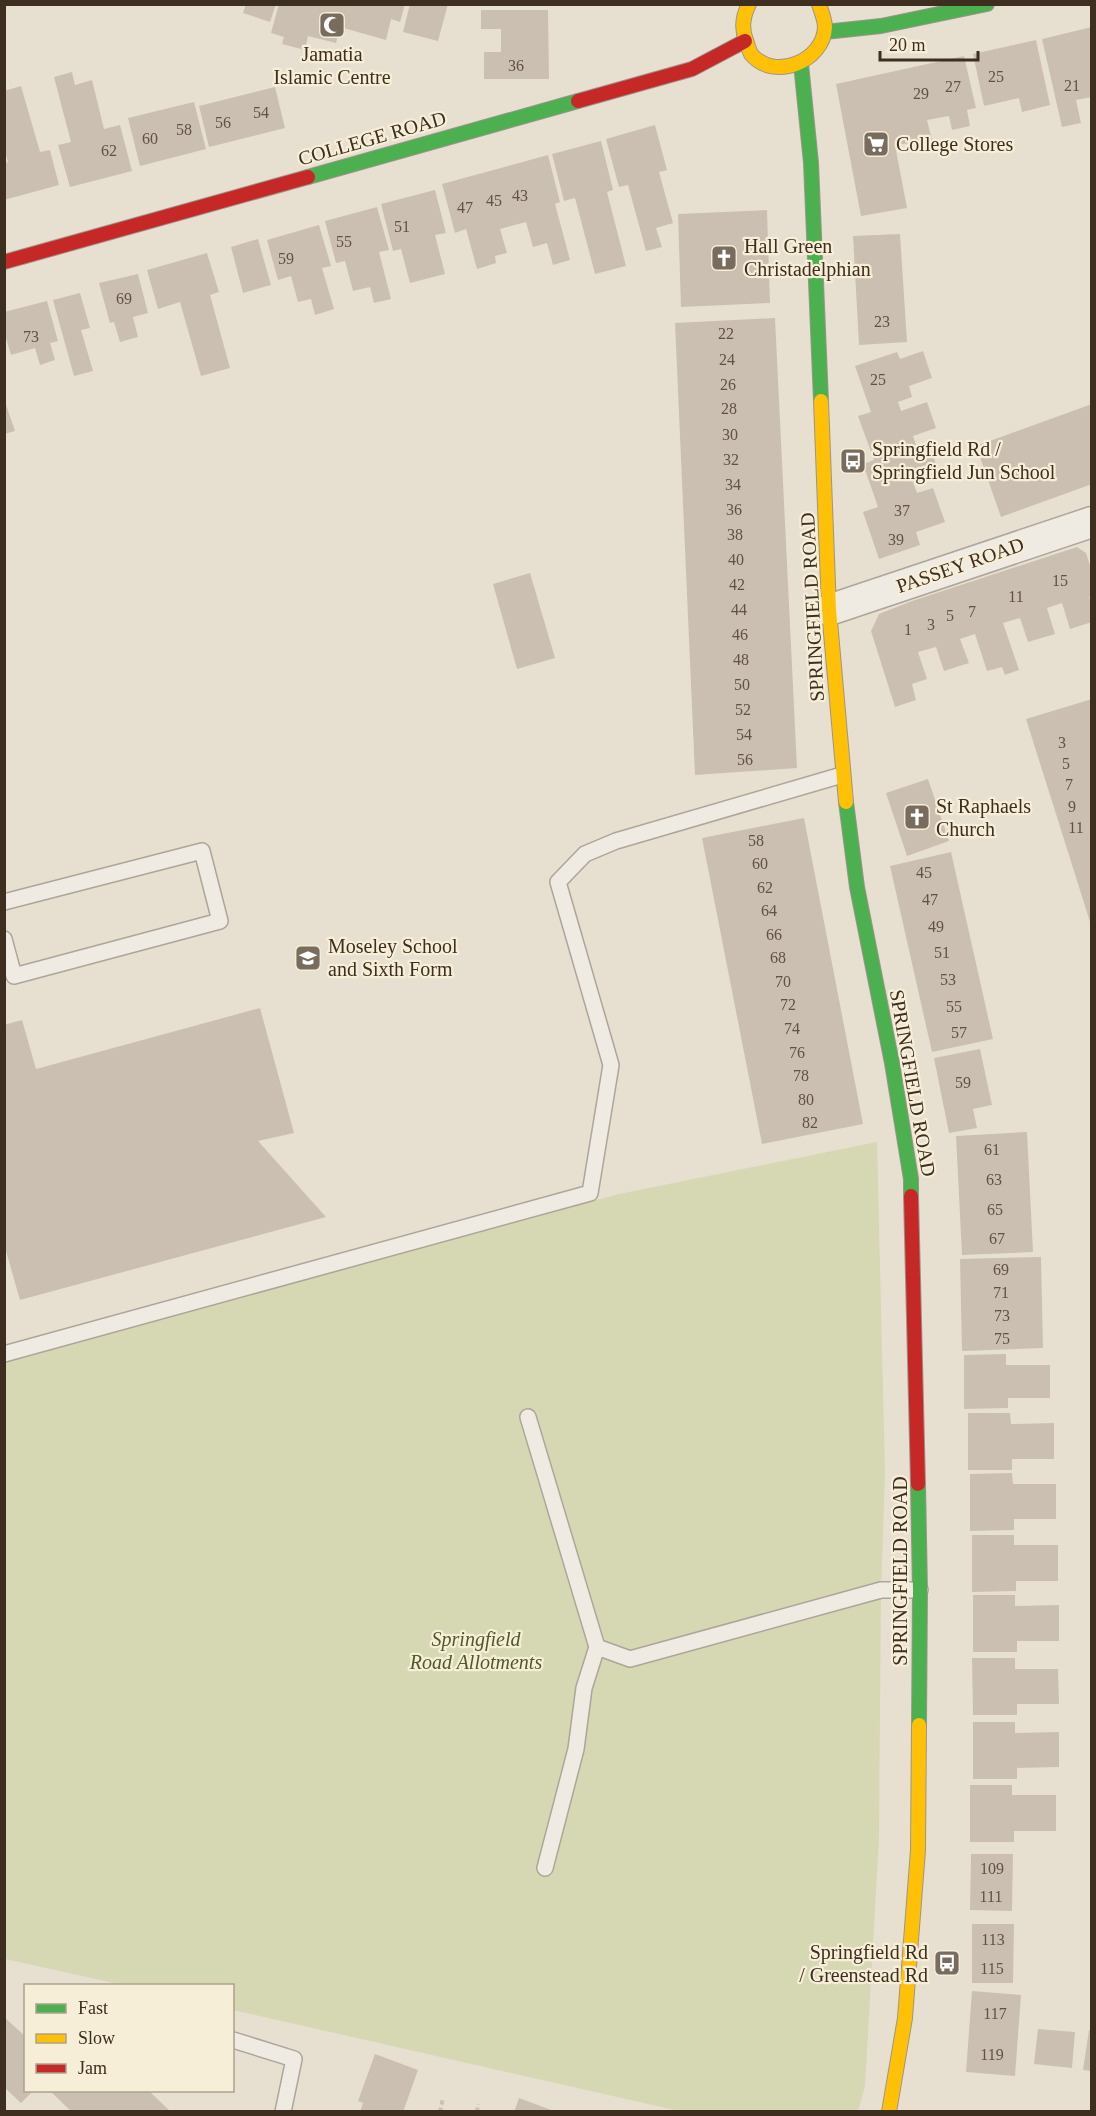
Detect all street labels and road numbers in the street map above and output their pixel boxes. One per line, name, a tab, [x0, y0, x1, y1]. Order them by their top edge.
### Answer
street label: COLLEGE ROAD	[296, 106, 448, 170]
street label: SPRINGFIELD ROAD	[796, 512, 828, 702]
street label: PASSEY ROAD	[893, 533, 1027, 597]
street label: SPRINGFIELD ROAD	[886, 988, 940, 1178]
street label: SPRINGFIELD ROAD	[889, 1476, 911, 1666]

